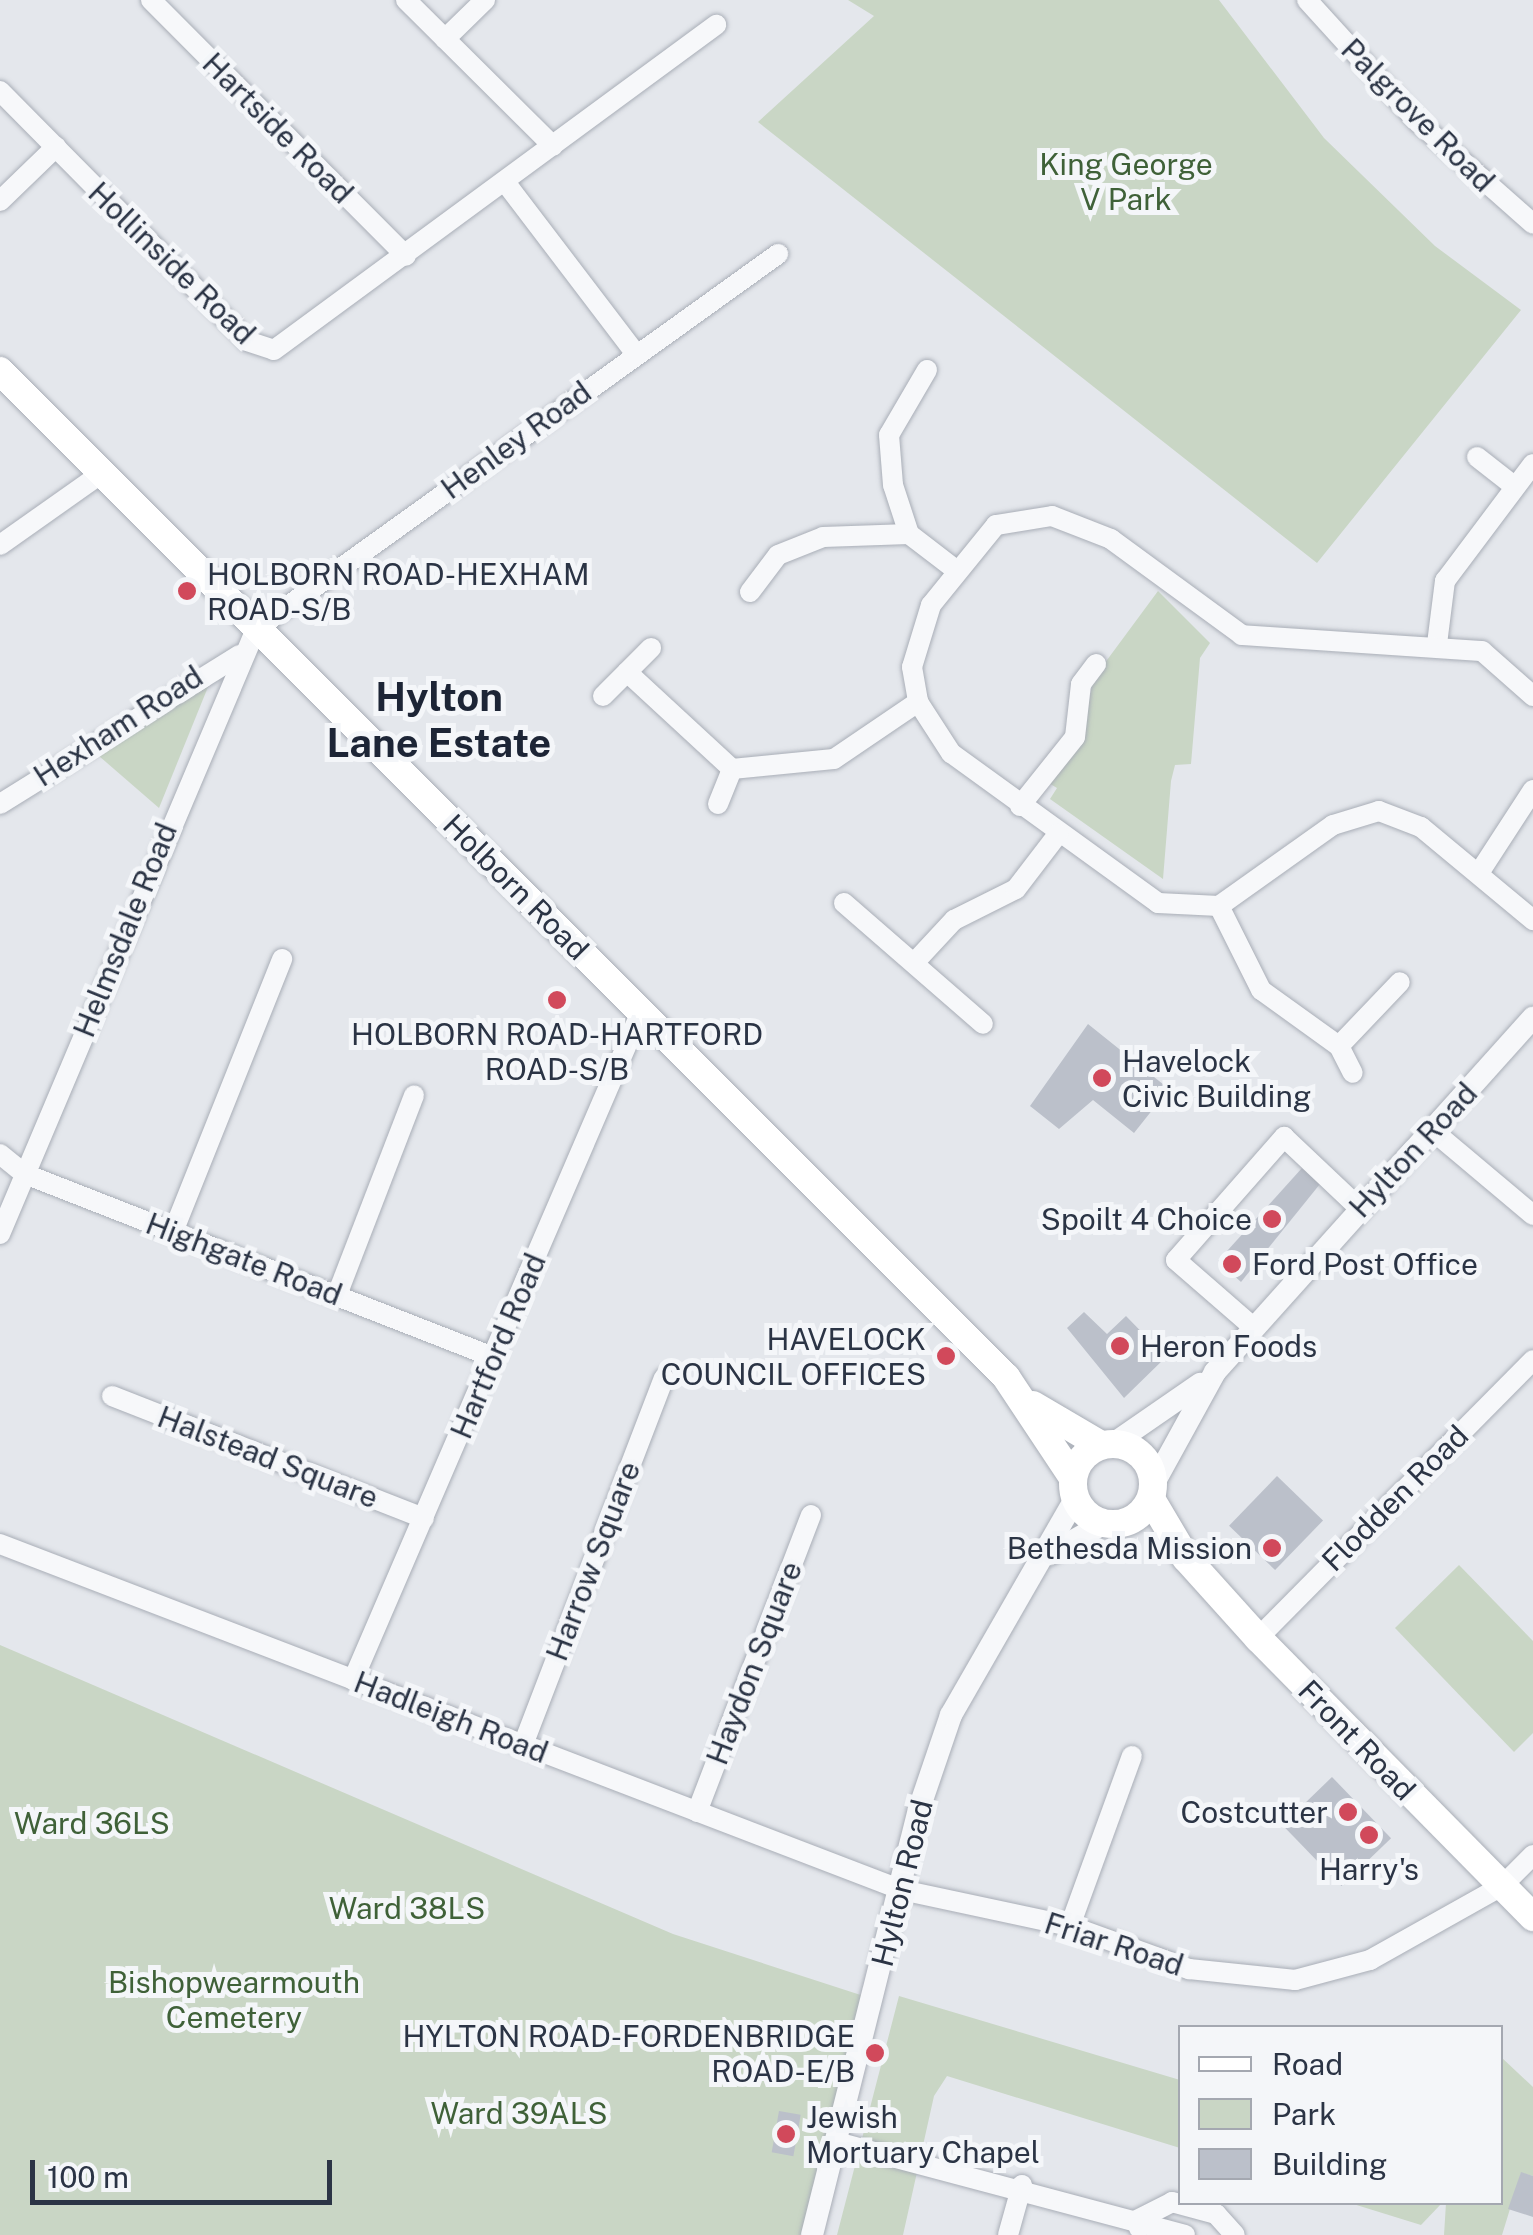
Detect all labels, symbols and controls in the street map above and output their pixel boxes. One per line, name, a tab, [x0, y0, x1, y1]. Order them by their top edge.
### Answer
street label: Palgrove Road	[1334, 31, 1502, 199]
street label: Hartside Road	[195, 45, 361, 211]
park label: King George V Park	[1039, 146, 1213, 216]
street label: Hollinside Road	[81, 174, 263, 352]
street label: Henley Road	[434, 374, 598, 506]
place label: HOLBORN ROAD-HEXHAM ROAD-S/B	[207, 556, 590, 626]
marker: HOLBORN ROAD-HEXHAM ROAD-S/B	[176, 580, 198, 602]
street label: Hexham Road	[27, 658, 209, 794]
district label: Hylton Lane Estate	[327, 673, 551, 767]
street label: Holborn Road	[436, 807, 596, 967]
street label: Helmsdale Road	[66, 818, 184, 1042]
marker: HOLBORN ROAD-HARTFORD ROAD-S/B	[546, 989, 568, 1011]
place label: HOLBORN ROAD-HARTFORD ROAD-S/B	[351, 1016, 763, 1086]
place label: Havelock Civic Building	[1122, 1043, 1312, 1114]
marker: Havelock Civic Building	[1091, 1067, 1113, 1089]
street label: Hylton Road	[1342, 1075, 1484, 1225]
place label: Spoilt 4 Choice	[1041, 1201, 1252, 1237]
street label: Highgate Road	[141, 1205, 347, 1313]
marker: Spoilt 4 Choice	[1261, 1208, 1283, 1230]
place label: Ford Post Office	[1252, 1246, 1478, 1282]
street label: Hartford Road	[443, 1248, 553, 1444]
marker: Ford Post Office	[1221, 1253, 1243, 1275]
place label: HAVELOCK COUNCIL OFFICES	[661, 1321, 926, 1392]
place label: Heron Foods	[1140, 1328, 1317, 1364]
marker: Heron Foods	[1109, 1335, 1131, 1357]
marker: HAVELOCK COUNCIL OFFICES	[935, 1345, 957, 1367]
street label: Halstead Square	[153, 1398, 383, 1516]
street label: Flodden Road	[1315, 1418, 1475, 1578]
street label: Harrow Square	[538, 1456, 648, 1666]
place label: Bethesda Mission	[1007, 1530, 1252, 1566]
marker: Bethesda Mission	[1261, 1537, 1283, 1559]
street label: Haydon Square	[699, 1556, 809, 1770]
street label: Hadleigh Road	[349, 1664, 553, 1770]
street label: Front Road	[1291, 1672, 1423, 1808]
place label: Costcutter	[1181, 1794, 1328, 1830]
street label: Hylton Road	[864, 1796, 940, 1970]
marker: Costcutter	[1337, 1801, 1359, 1823]
park label: Ward 36LS	[14, 1805, 170, 1841]
marker: Harry's	[1358, 1824, 1380, 1846]
place label: Harry's	[1319, 1851, 1419, 1887]
park label: Ward 38LS	[329, 1890, 485, 1926]
street label: Friar Road	[1040, 1905, 1188, 1983]
park label: Bishopwearmouth Cemetery	[108, 1964, 360, 2034]
place label: HYLTON ROAD-FORDENBRIDGE ROAD-E/B	[402, 2018, 855, 2088]
legend	[1178, 2025, 1503, 2205]
marker: HYLTON ROAD-FORDENBRIDGE ROAD-E/B	[864, 2042, 886, 2064]
text: Road	[1272, 2046, 1343, 2082]
park label: Ward 39ALS	[430, 2095, 608, 2131]
text: Park	[1272, 2096, 1336, 2132]
place label: Jewish Mortuary Chapel	[806, 2099, 1040, 2170]
marker: Jewish Mortuary Chapel	[775, 2123, 797, 2145]
scale bar	[35, 2140, 338, 2202]
text: Building	[1272, 2146, 1387, 2182]
text: 100 m	[47, 2159, 129, 2195]

